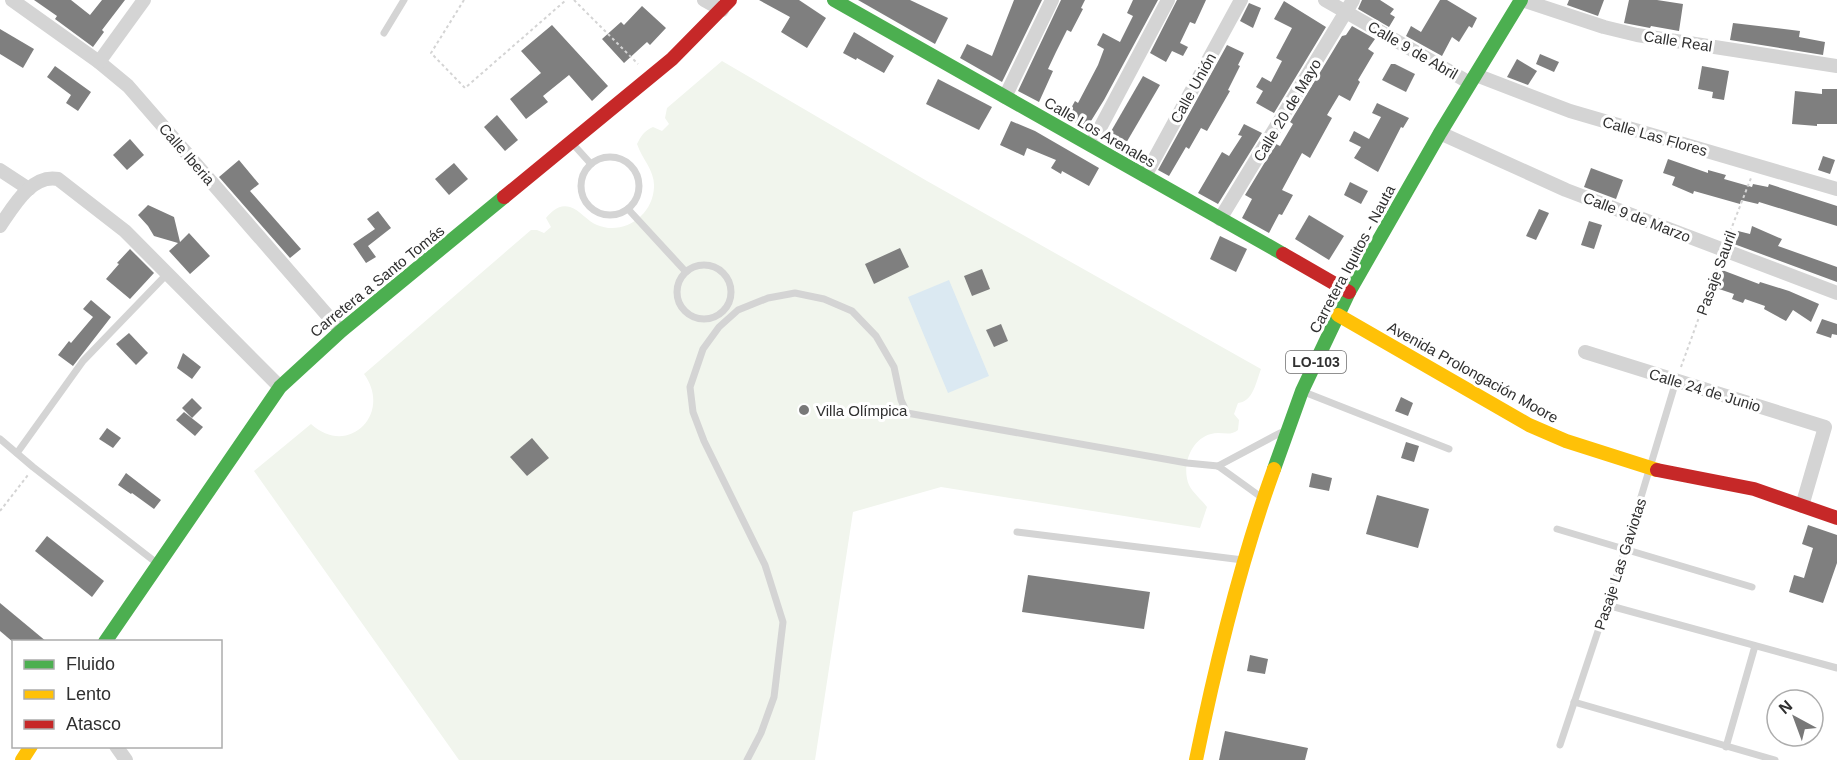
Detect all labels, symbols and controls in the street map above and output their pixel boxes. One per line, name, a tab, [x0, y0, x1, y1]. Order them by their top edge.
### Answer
street label: Calle 9 de Abril	[1365, 17, 1461, 83]
street label: Calle Real	[1642, 27, 1714, 55]
street label: Calle Unión	[1167, 50, 1219, 126]
street label: Calle 20 de Mayo	[1250, 56, 1324, 164]
street label: Calle Los Arenales	[1042, 93, 1158, 171]
street label: Calle Las Flores	[1601, 113, 1709, 159]
street label: Calle Iberia	[156, 120, 219, 189]
street label: Carretera Iquitos - Nauta	[1306, 182, 1399, 336]
street label: Calle 9 de Marzo	[1581, 189, 1693, 245]
street label: Carretera a Santo Tomás	[307, 222, 447, 340]
street label: Pasaje Sauril	[1693, 229, 1739, 317]
street label: Avenida Prolongación Moore	[1385, 318, 1561, 426]
road number: LO-103	[1286, 351, 1346, 373]
street label: Calle 24 de Junio	[1647, 365, 1763, 415]
place label: Villa Olímpica	[816, 402, 908, 419]
marker: Villa Olímpica	[797, 403, 811, 417]
street label: Pasaje Las Gaviotas	[1591, 496, 1649, 632]
legend	[12, 640, 222, 748]
text: Fluido	[66, 654, 115, 674]
text: Lento	[66, 684, 111, 704]
north arrow	[1765, 688, 1825, 748]
text: N	[1776, 697, 1795, 717]
text: Atasco	[66, 714, 121, 734]

